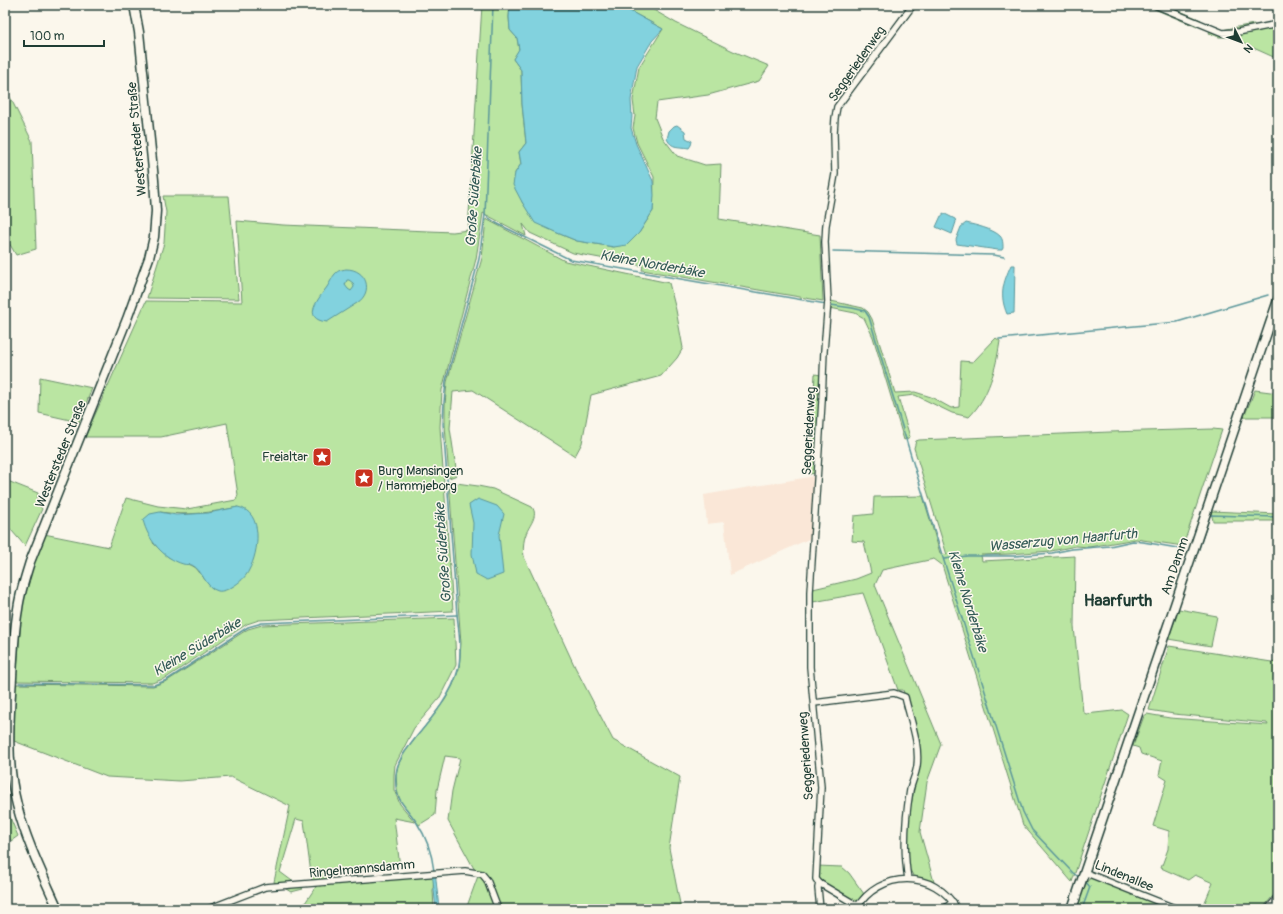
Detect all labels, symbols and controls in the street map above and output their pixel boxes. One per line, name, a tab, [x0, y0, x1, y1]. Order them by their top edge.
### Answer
scale bar	[24, 22, 104, 48]
north arrow	[1221, 22, 1261, 62]
street label: Seggeriedenweg	[825, 23, 889, 105]
text: 100 m	[30, 29, 65, 44]
text: N	[1240, 41, 1255, 56]
street label: Westersteder Straße	[124, 81, 150, 197]
water label: Große Süderbäke	[462, 145, 486, 247]
water label: Kleine Norderbäke	[598, 246, 708, 282]
street label: Seggeriedenweg	[799, 386, 819, 476]
street label: Westersteder Straße	[32, 397, 90, 510]
place icon: Freialtar	[311, 446, 333, 468]
place label: Freialtar	[262, 449, 308, 465]
place label: Burg Mansingen / Hammjeborg	[378, 463, 463, 494]
place icon: Burg Mansingen / Hammjeborg	[353, 467, 375, 489]
water label: Große Süderbäke	[431, 501, 455, 603]
water label: Wasserzug von Haarfurth	[988, 525, 1139, 555]
street label: Am Damm	[1158, 535, 1192, 597]
water label: Kleine Norderbäke	[944, 548, 992, 656]
district label: Haarfurth	[1084, 590, 1152, 611]
water label: Kleine Süderbäke	[150, 613, 246, 680]
street label: Seggeriedenweg	[795, 711, 817, 801]
street label: Ringelmannsdamm	[308, 856, 416, 882]
street label: Lindenallee	[1092, 857, 1156, 895]

